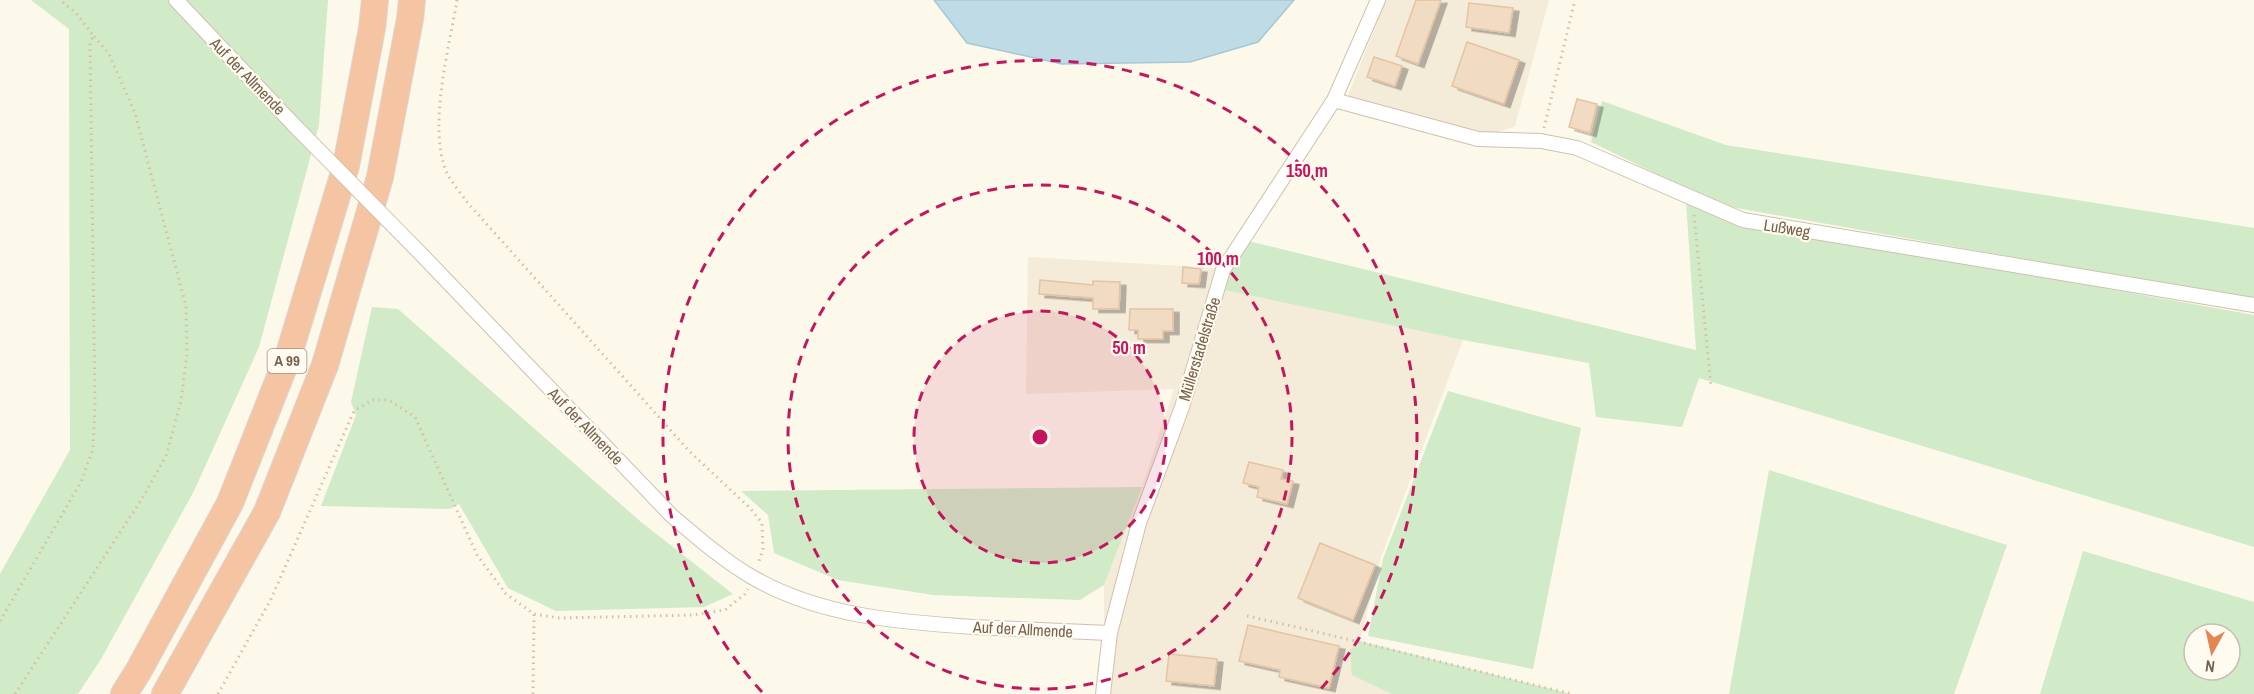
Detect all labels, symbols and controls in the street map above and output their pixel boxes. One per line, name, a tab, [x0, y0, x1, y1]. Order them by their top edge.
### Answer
street label: Auf der Allmende	[205, 32, 291, 120]
text: 150 m	[1286, 158, 1328, 183]
street label: Lußweg	[1762, 213, 1812, 243]
text: 100 m	[1197, 246, 1239, 271]
street label: Müllerstadelstraße	[1173, 294, 1225, 404]
text: 50 m	[1112, 335, 1146, 360]
road number: A 99	[268, 349, 306, 373]
street label: Auf der Allmende	[543, 382, 629, 470]
centre of rings	[1030, 427, 1050, 447]
street label: Auf der Allmende	[972, 615, 1073, 643]
north arrow	[2182, 622, 2242, 682]
text: N	[2204, 655, 2216, 678]

